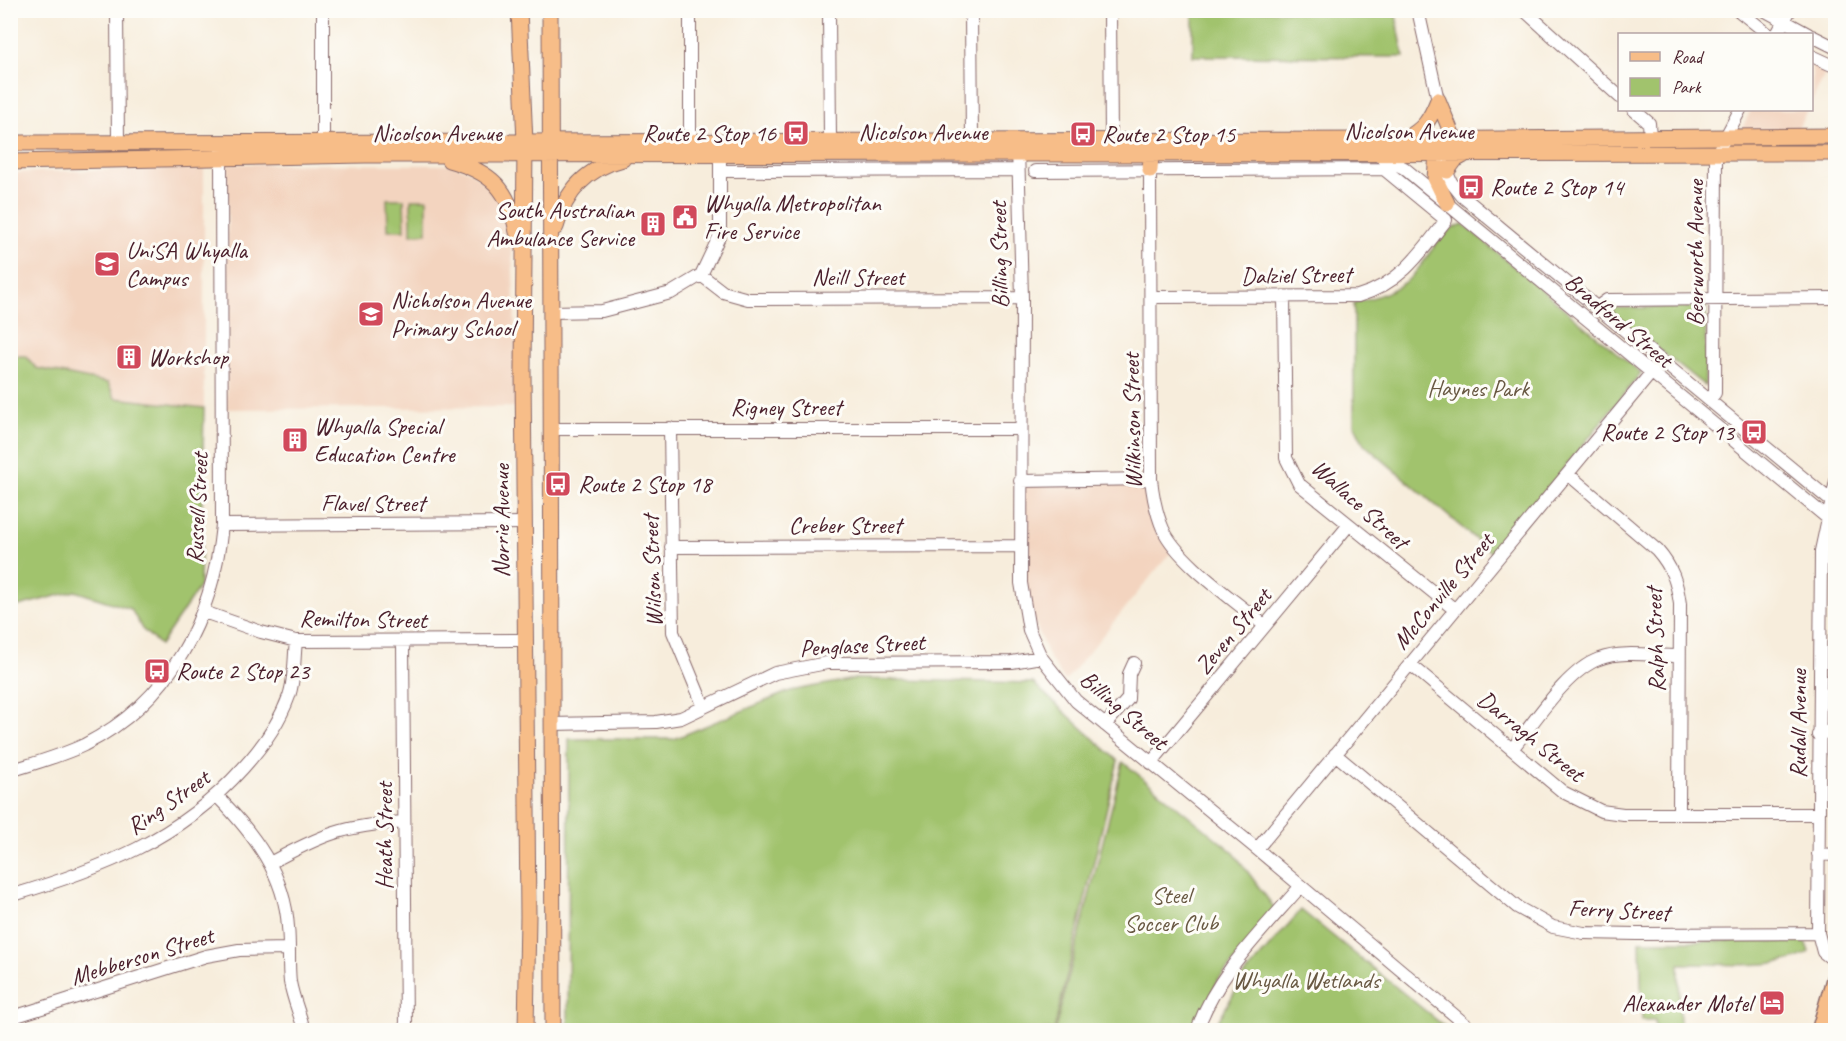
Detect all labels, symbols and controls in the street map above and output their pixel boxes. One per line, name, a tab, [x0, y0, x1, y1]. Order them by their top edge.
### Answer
legend	[1618, 33, 1813, 111]
text: Road	[1672, 46, 1705, 68]
text: Park	[1672, 76, 1702, 98]
street label: Nicolson Avenue	[1345, 116, 1476, 146]
street label: Nicolson Avenue	[859, 117, 990, 147]
street label: Nicolson Avenue	[373, 118, 504, 148]
place label: Route 2 Stop 16	[643, 118, 777, 148]
bus stop icon: Route 2 Stop 16	[781, 118, 811, 148]
bus stop icon: Route 2 Stop 15	[1068, 119, 1098, 149]
place label: Route 2 Stop 15	[1102, 119, 1236, 149]
bus stop icon: Route 2 Stop 14	[1456, 172, 1486, 202]
place label: Route 2 Stop 14	[1490, 172, 1625, 202]
street label: Beerworth Avenue	[1680, 178, 1710, 326]
place label: Whyalla Metropolitan Fire Service	[704, 188, 882, 246]
place label: South Australian Ambulance Service	[486, 195, 636, 253]
street label: Billing Street	[983, 199, 1015, 309]
public building icon: Whyalla Metropolitan Fire Service	[670, 202, 700, 232]
building icon: South Australian Ambulance Service	[638, 209, 668, 239]
place label: UniSA Whyalla Campus	[126, 235, 248, 293]
school or university icon: UniSA Whyalla Campus	[92, 249, 122, 279]
street label: Dalziel Street	[1241, 259, 1355, 291]
street label: Neill Street	[812, 262, 906, 292]
street label: Bradford Street	[1559, 266, 1681, 375]
place label: Nicholson Avenue Primary School	[391, 285, 533, 343]
school or university icon: Nicholson Avenue Primary School	[356, 299, 386, 329]
building icon: Workshop	[114, 342, 144, 372]
place label: Workshop	[148, 342, 230, 372]
street label: Wilkinson Street	[1116, 351, 1148, 489]
park label: Haynes Park	[1427, 373, 1531, 403]
street label: Rigney Street	[731, 392, 844, 422]
place label: Whyalla Special Education Centre	[314, 411, 457, 469]
place label: Route 2 Stop 13	[1601, 417, 1736, 447]
bus stop icon: Route 2 Stop 13	[1739, 417, 1769, 447]
building icon: Whyalla Special Education Centre	[280, 425, 310, 455]
street label: Russell Street	[179, 450, 215, 564]
street label: Wallace Street	[1305, 453, 1417, 557]
street label: Norrie Avenue	[486, 462, 516, 578]
bus stop icon: Route 2 Stop 18	[543, 469, 573, 499]
place label: Route 2 Stop 18	[578, 469, 713, 499]
street label: Flavel Street	[321, 488, 428, 518]
street label: Creber Street	[789, 510, 904, 540]
street label: Wilson Street	[635, 511, 669, 628]
street label: McConville Street	[1386, 525, 1502, 655]
street label: Zeven Street	[1188, 580, 1279, 680]
street label: Ralph Street	[1638, 584, 1672, 693]
street label: Remilton Street	[299, 603, 429, 635]
street label: Penglase Street	[799, 627, 927, 663]
bus stop icon: Route 2 Stop 23	[142, 656, 172, 686]
place label: Route 2 Stop 23	[176, 656, 311, 686]
street label: Billing Street	[1074, 664, 1176, 758]
street label: Rudall Avenue	[1783, 667, 1813, 779]
street label: Darragh Street	[1472, 684, 1592, 789]
street label: Ring Street	[121, 761, 217, 841]
street label: Heath Street	[369, 780, 399, 890]
park label: Steel Soccer Club	[1124, 880, 1220, 938]
street label: Ferry Street	[1568, 892, 1673, 928]
street label: Mebberson Street	[67, 920, 219, 992]
park label: Whyalla Wetlands	[1232, 965, 1381, 995]
place label: Alexander Motel	[1622, 988, 1756, 1018]
hotel icon: Alexander Motel	[1757, 988, 1787, 1018]

